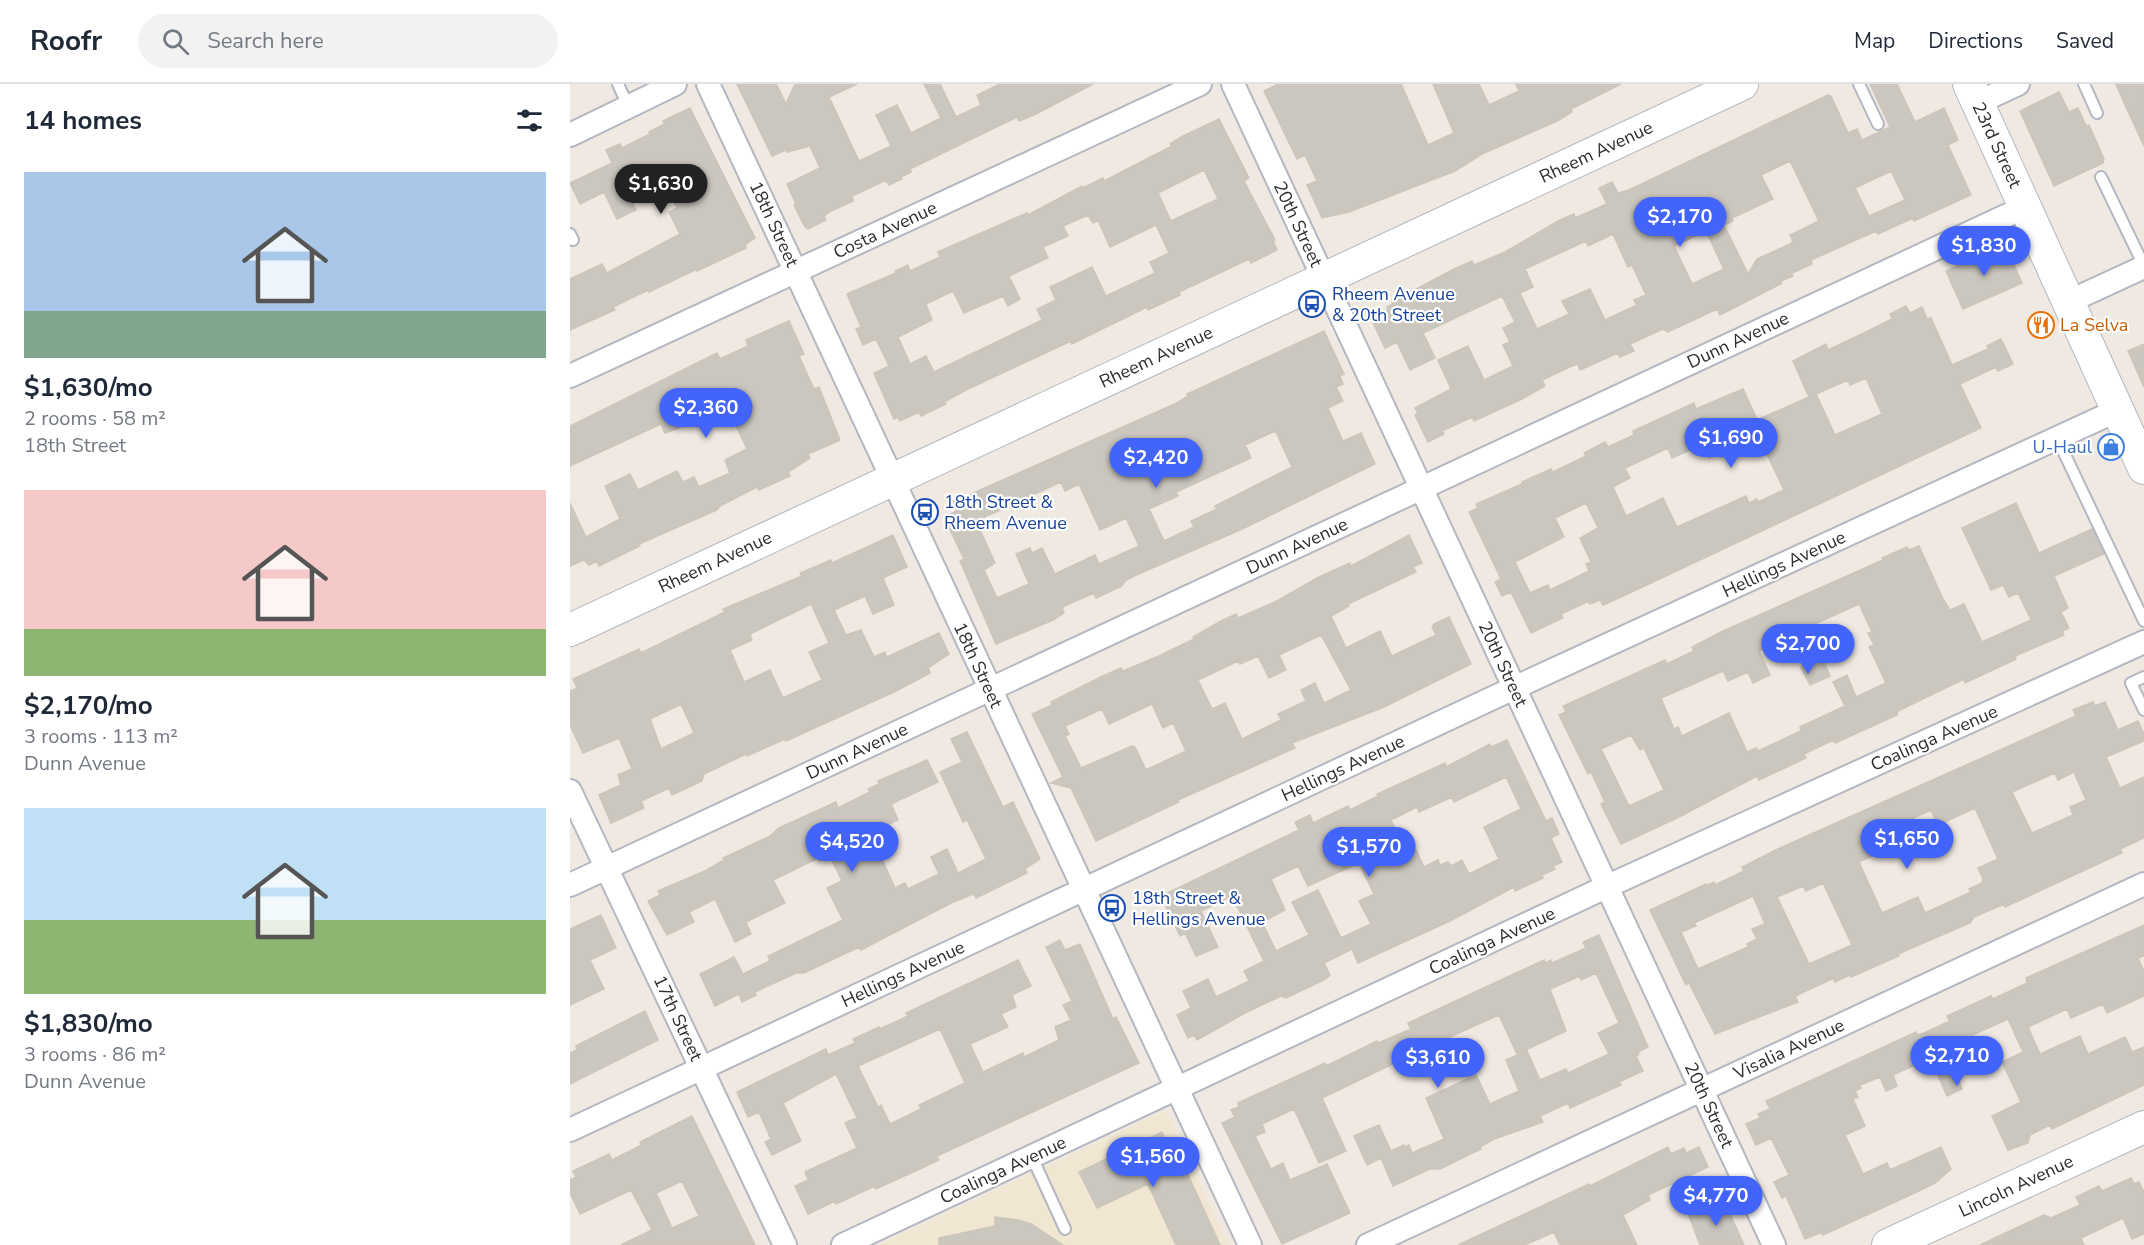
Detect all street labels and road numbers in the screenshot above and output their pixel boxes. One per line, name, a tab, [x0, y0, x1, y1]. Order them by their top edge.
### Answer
street label: 23rd Street	[1967, 98, 2028, 192]
street label: Rheem Avenue	[1535, 115, 1657, 189]
street label: 18th Street	[744, 177, 805, 271]
street label: 20th Street	[1268, 177, 1329, 271]
street label: Costa Avenue	[829, 196, 941, 264]
street label: Dunn Avenue	[1683, 306, 1793, 374]
street label: Rheem Avenue	[1095, 320, 1217, 394]
street label: Dunn Avenue	[1242, 512, 1352, 580]
street label: Rheem Avenue	[654, 525, 776, 599]
street label: Hellings Avenue	[1718, 525, 1850, 603]
street label: 20th Street	[1473, 617, 1534, 711]
street label: 18th Street	[948, 618, 1009, 712]
street label: Coalinga Avenue	[1867, 699, 2001, 777]
street label: Dunn Avenue	[802, 717, 912, 785]
street label: Hellings Avenue	[1277, 729, 1409, 807]
street label: Coalinga Avenue	[1425, 901, 1559, 981]
street label: Hellings Avenue	[837, 935, 969, 1013]
street label: 17th Street	[648, 971, 709, 1065]
street label: Visalia Avenue	[1729, 1013, 1848, 1086]
street label: 20th Street	[1679, 1058, 1740, 1152]
street label: Coalinga Avenue	[936, 1130, 1070, 1210]
street label: Lincoln Avenue	[1955, 1149, 2077, 1223]

